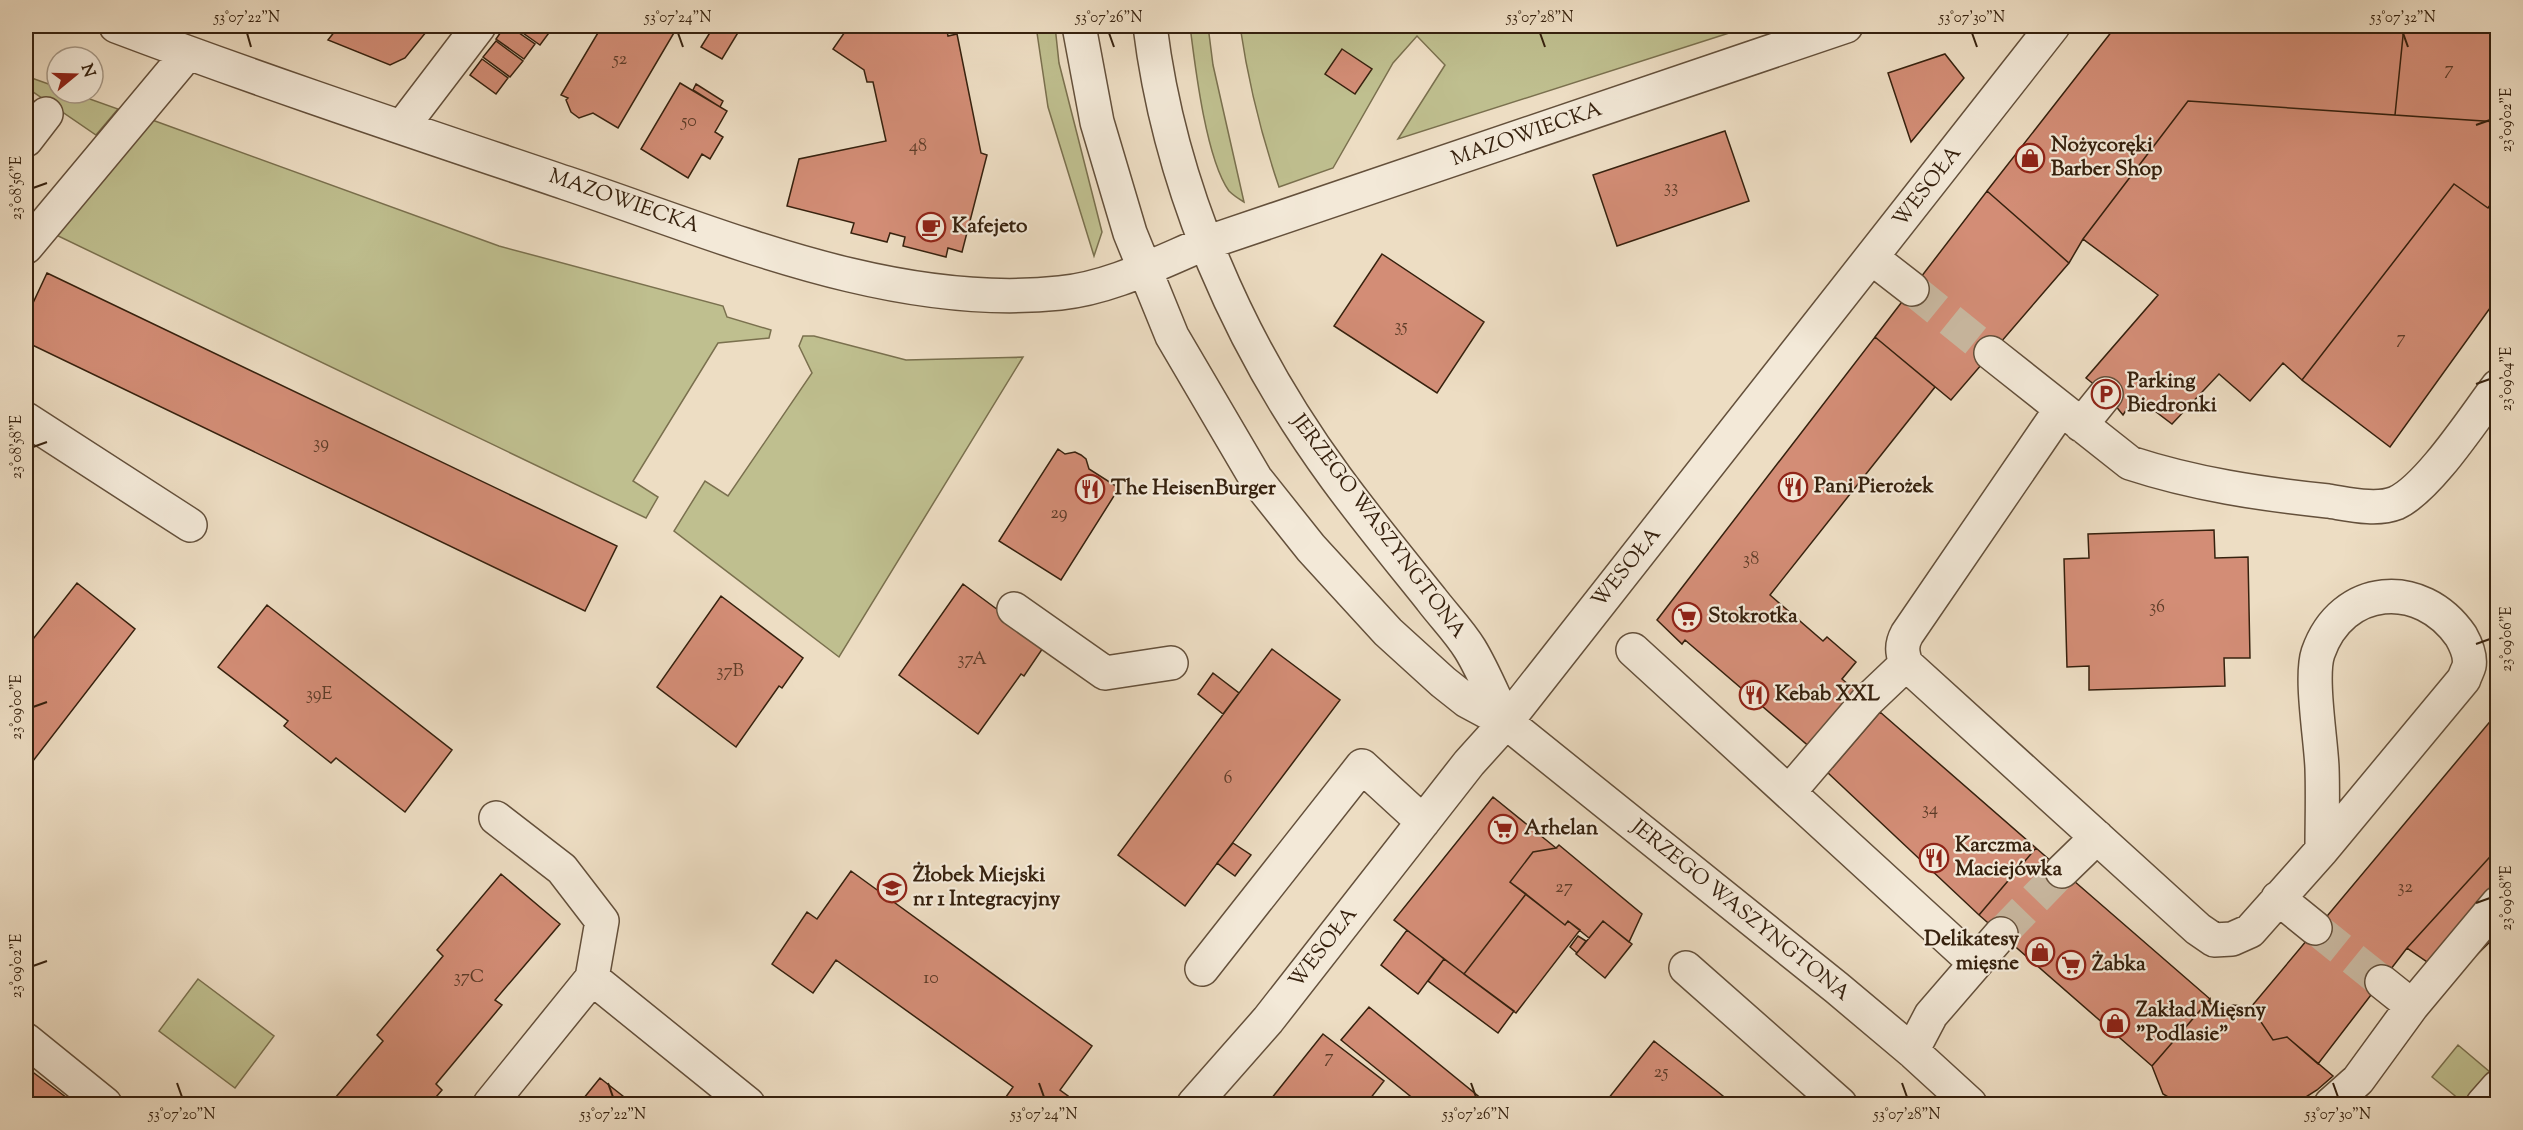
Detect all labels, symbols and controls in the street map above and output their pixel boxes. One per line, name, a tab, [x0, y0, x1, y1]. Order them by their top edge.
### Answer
text: 53°07'22"N	[213, 8, 280, 29]
text: 53°07'24"N	[644, 8, 711, 29]
text: 53°07'26"N	[1075, 8, 1142, 29]
text: 53°07'28"N	[1506, 8, 1573, 29]
text: 53°07'30"N	[1938, 8, 2005, 29]
text: 53°07'32"N	[2369, 8, 2436, 29]
north arrow	[45, 45, 105, 105]
house number: 52	[612, 47, 628, 73]
house number: 7	[2444, 57, 2454, 83]
text: N	[74, 61, 100, 81]
text: 23°09'02"E	[2497, 88, 2518, 152]
street label: MAZOWIECKA	[1448, 95, 1606, 175]
house number: 50	[680, 109, 697, 135]
place label: Nożycoręki Barber Shop	[2051, 131, 2163, 185]
house number: 48	[909, 134, 927, 160]
street label: WESOŁA	[1887, 140, 1969, 234]
shop icon: Nożycoręki Barber Shop	[2014, 142, 2046, 174]
text: 23°08'56"E	[7, 156, 28, 220]
street label: MAZOWIECKA	[545, 162, 703, 242]
house number: 33	[1664, 175, 1678, 201]
cafe icon: Kafejeto	[915, 211, 947, 243]
place label: Kafejeto	[952, 212, 1028, 242]
house number: 35	[1394, 314, 1408, 340]
house number: 7	[2396, 326, 2406, 352]
text: 23°09'04"E	[2497, 347, 2518, 411]
place label: Parking Biedronki	[2127, 367, 2217, 421]
parking icon: Parking Biedronki	[2090, 378, 2122, 410]
street label: JERZEGO WASZYNGTONA	[1283, 408, 1472, 645]
text: 23°08'58"E	[7, 415, 28, 479]
house number: 39	[313, 431, 329, 457]
restaurant icon: Pani Pierożek	[1777, 471, 1809, 503]
place label: Pani Pierożek	[1814, 472, 1934, 502]
restaurant icon: The HeisenBurger	[1074, 473, 1106, 505]
place label: The HeisenBurger	[1111, 474, 1276, 504]
house number: 29	[1050, 501, 1068, 527]
street label: WESOŁA	[1585, 521, 1669, 615]
house number: 38	[1743, 547, 1759, 573]
house number: 36	[2149, 595, 2165, 621]
supermarket icon: Stokrotka	[1671, 601, 1703, 633]
place label: Stokrotka	[1708, 602, 1798, 632]
text: 23°09'06"E	[2497, 606, 2518, 672]
house number: 37A	[957, 647, 987, 673]
house number: 37B	[716, 659, 744, 685]
text: 23°09'00"E	[7, 674, 28, 740]
restaurant icon: Kebab XXL	[1738, 679, 1770, 711]
place label: Kebab XXL	[1775, 680, 1880, 710]
house number: 39E	[306, 682, 332, 708]
house number: 6	[1224, 766, 1233, 792]
house number: 34	[1922, 797, 1938, 823]
street label: JERZEGO WASZYNGTONA	[1623, 812, 1856, 1009]
supermarket icon: Arhelan	[1487, 813, 1519, 845]
place label: Arhelan	[1524, 814, 1599, 844]
place label: Karczma Maciejówka	[1955, 831, 2062, 885]
restaurant icon: Karczma Maciejówka	[1918, 842, 1950, 874]
place label: Żłobek Miejski nr 1 Integracyjny	[913, 861, 1061, 915]
text: 23°09'08"E	[2497, 865, 2518, 931]
school or university icon: Żłobek Miejski nr 1 Integracyjny	[876, 872, 908, 904]
house number: 27	[1555, 875, 1573, 901]
house number: 32	[2397, 875, 2413, 901]
street label: WESOŁA	[1283, 901, 1365, 995]
place label: Delikatesy mięsne	[1924, 925, 2020, 979]
text: 23°09'02"E	[7, 934, 28, 998]
shop icon: Delikatesy mięsne	[2024, 936, 2056, 968]
supermarket icon: Żabka	[2055, 949, 2087, 981]
place label: Żabka	[2092, 950, 2146, 980]
house number: 37C	[454, 965, 484, 991]
house number: 10	[923, 966, 939, 992]
place label: Zakład Mięsny "Podlasie"	[2136, 996, 2267, 1050]
shop icon: Zakład Mięsny "Podlasie"	[2099, 1007, 2131, 1039]
house number: 7	[1324, 1045, 1334, 1071]
house number: 25	[1654, 1060, 1668, 1086]
text: 53°07'20"N	[148, 1105, 215, 1126]
text: 53°07'22"N	[579, 1105, 646, 1126]
text: 53°07'24"N	[1010, 1105, 1077, 1126]
text: 53°07'26"N	[1442, 1105, 1509, 1126]
text: 53°07'28"N	[1873, 1105, 1940, 1126]
text: 53°07'30"N	[2304, 1105, 2371, 1126]

